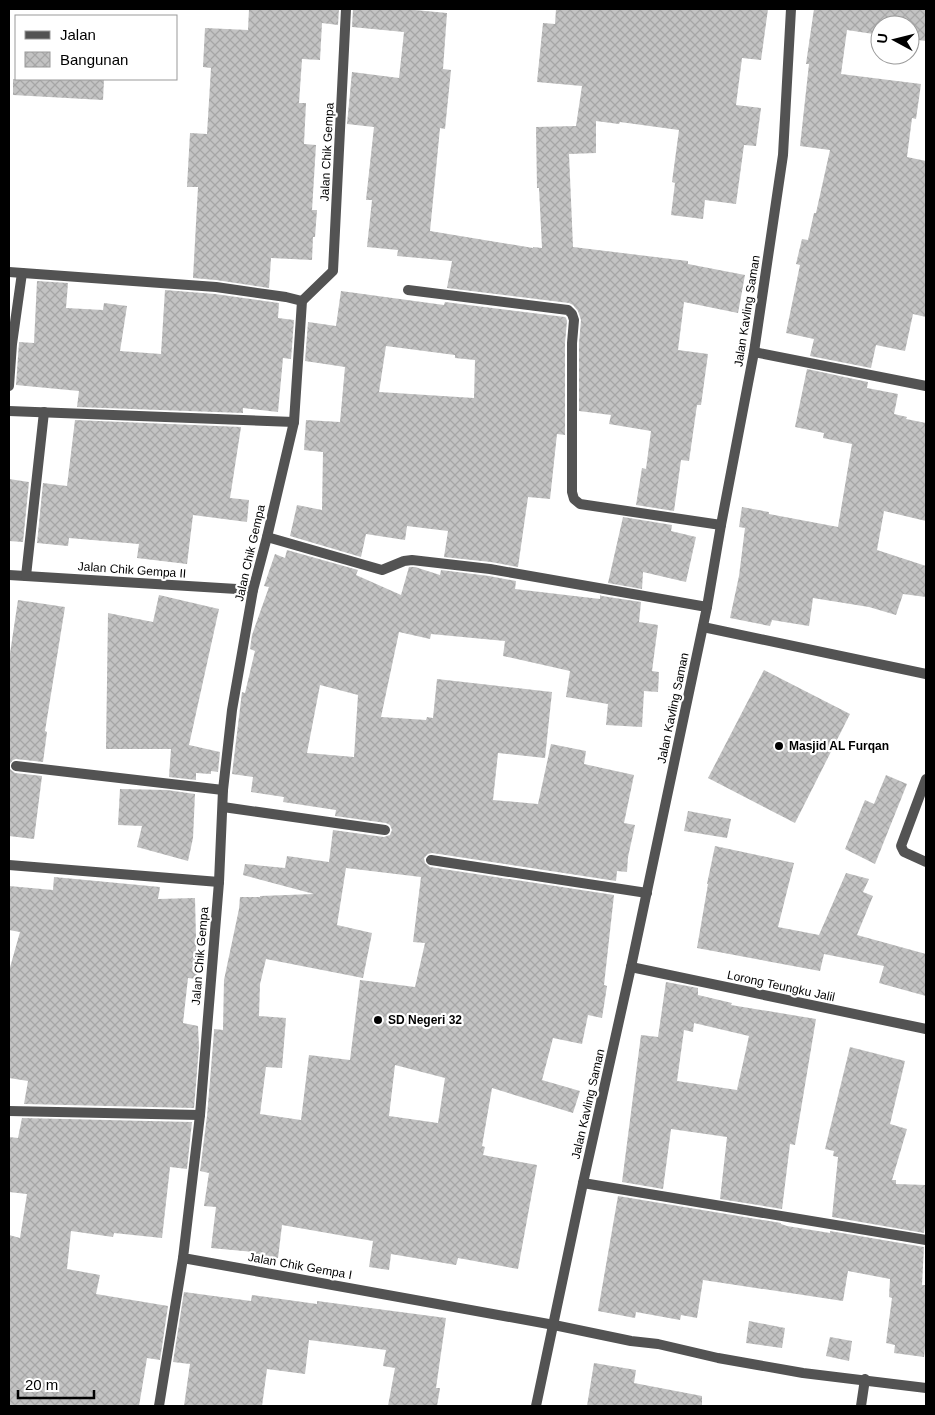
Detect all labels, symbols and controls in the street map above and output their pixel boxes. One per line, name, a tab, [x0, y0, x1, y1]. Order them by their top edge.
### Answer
legend	[15, 15, 178, 80]
north arrow	[870, 15, 920, 65]
text: Jalan	[60, 26, 96, 43]
text: U	[874, 32, 891, 44]
text: Bangunan	[60, 51, 128, 68]
street label: Jalan Chik Gempa	[317, 102, 337, 202]
street label: Jalan Kavling Saman	[731, 254, 763, 368]
street label: Jalan Chik Gempa	[232, 503, 268, 603]
street label: Jalan Chik Gempa II	[77, 559, 187, 581]
street label: Jalan Kavling Saman	[654, 651, 692, 765]
place label: Masjid AL Furqan	[789, 739, 889, 753]
marker: Masjid AL Furqan	[773, 740, 785, 752]
street label: Jalan Chik Gempa	[189, 906, 211, 1006]
street label: Lorong Teungku Jalil	[726, 968, 836, 1004]
place label: SD Negeri 32	[388, 1013, 462, 1027]
marker: SD Negeri 32	[372, 1014, 384, 1026]
street label: Jalan Kavling Saman	[568, 1048, 608, 1160]
street label: Jalan Chik Gempa I	[247, 1250, 353, 1282]
scale bar	[18, 1368, 94, 1400]
text: 20 m	[25, 1376, 58, 1393]

